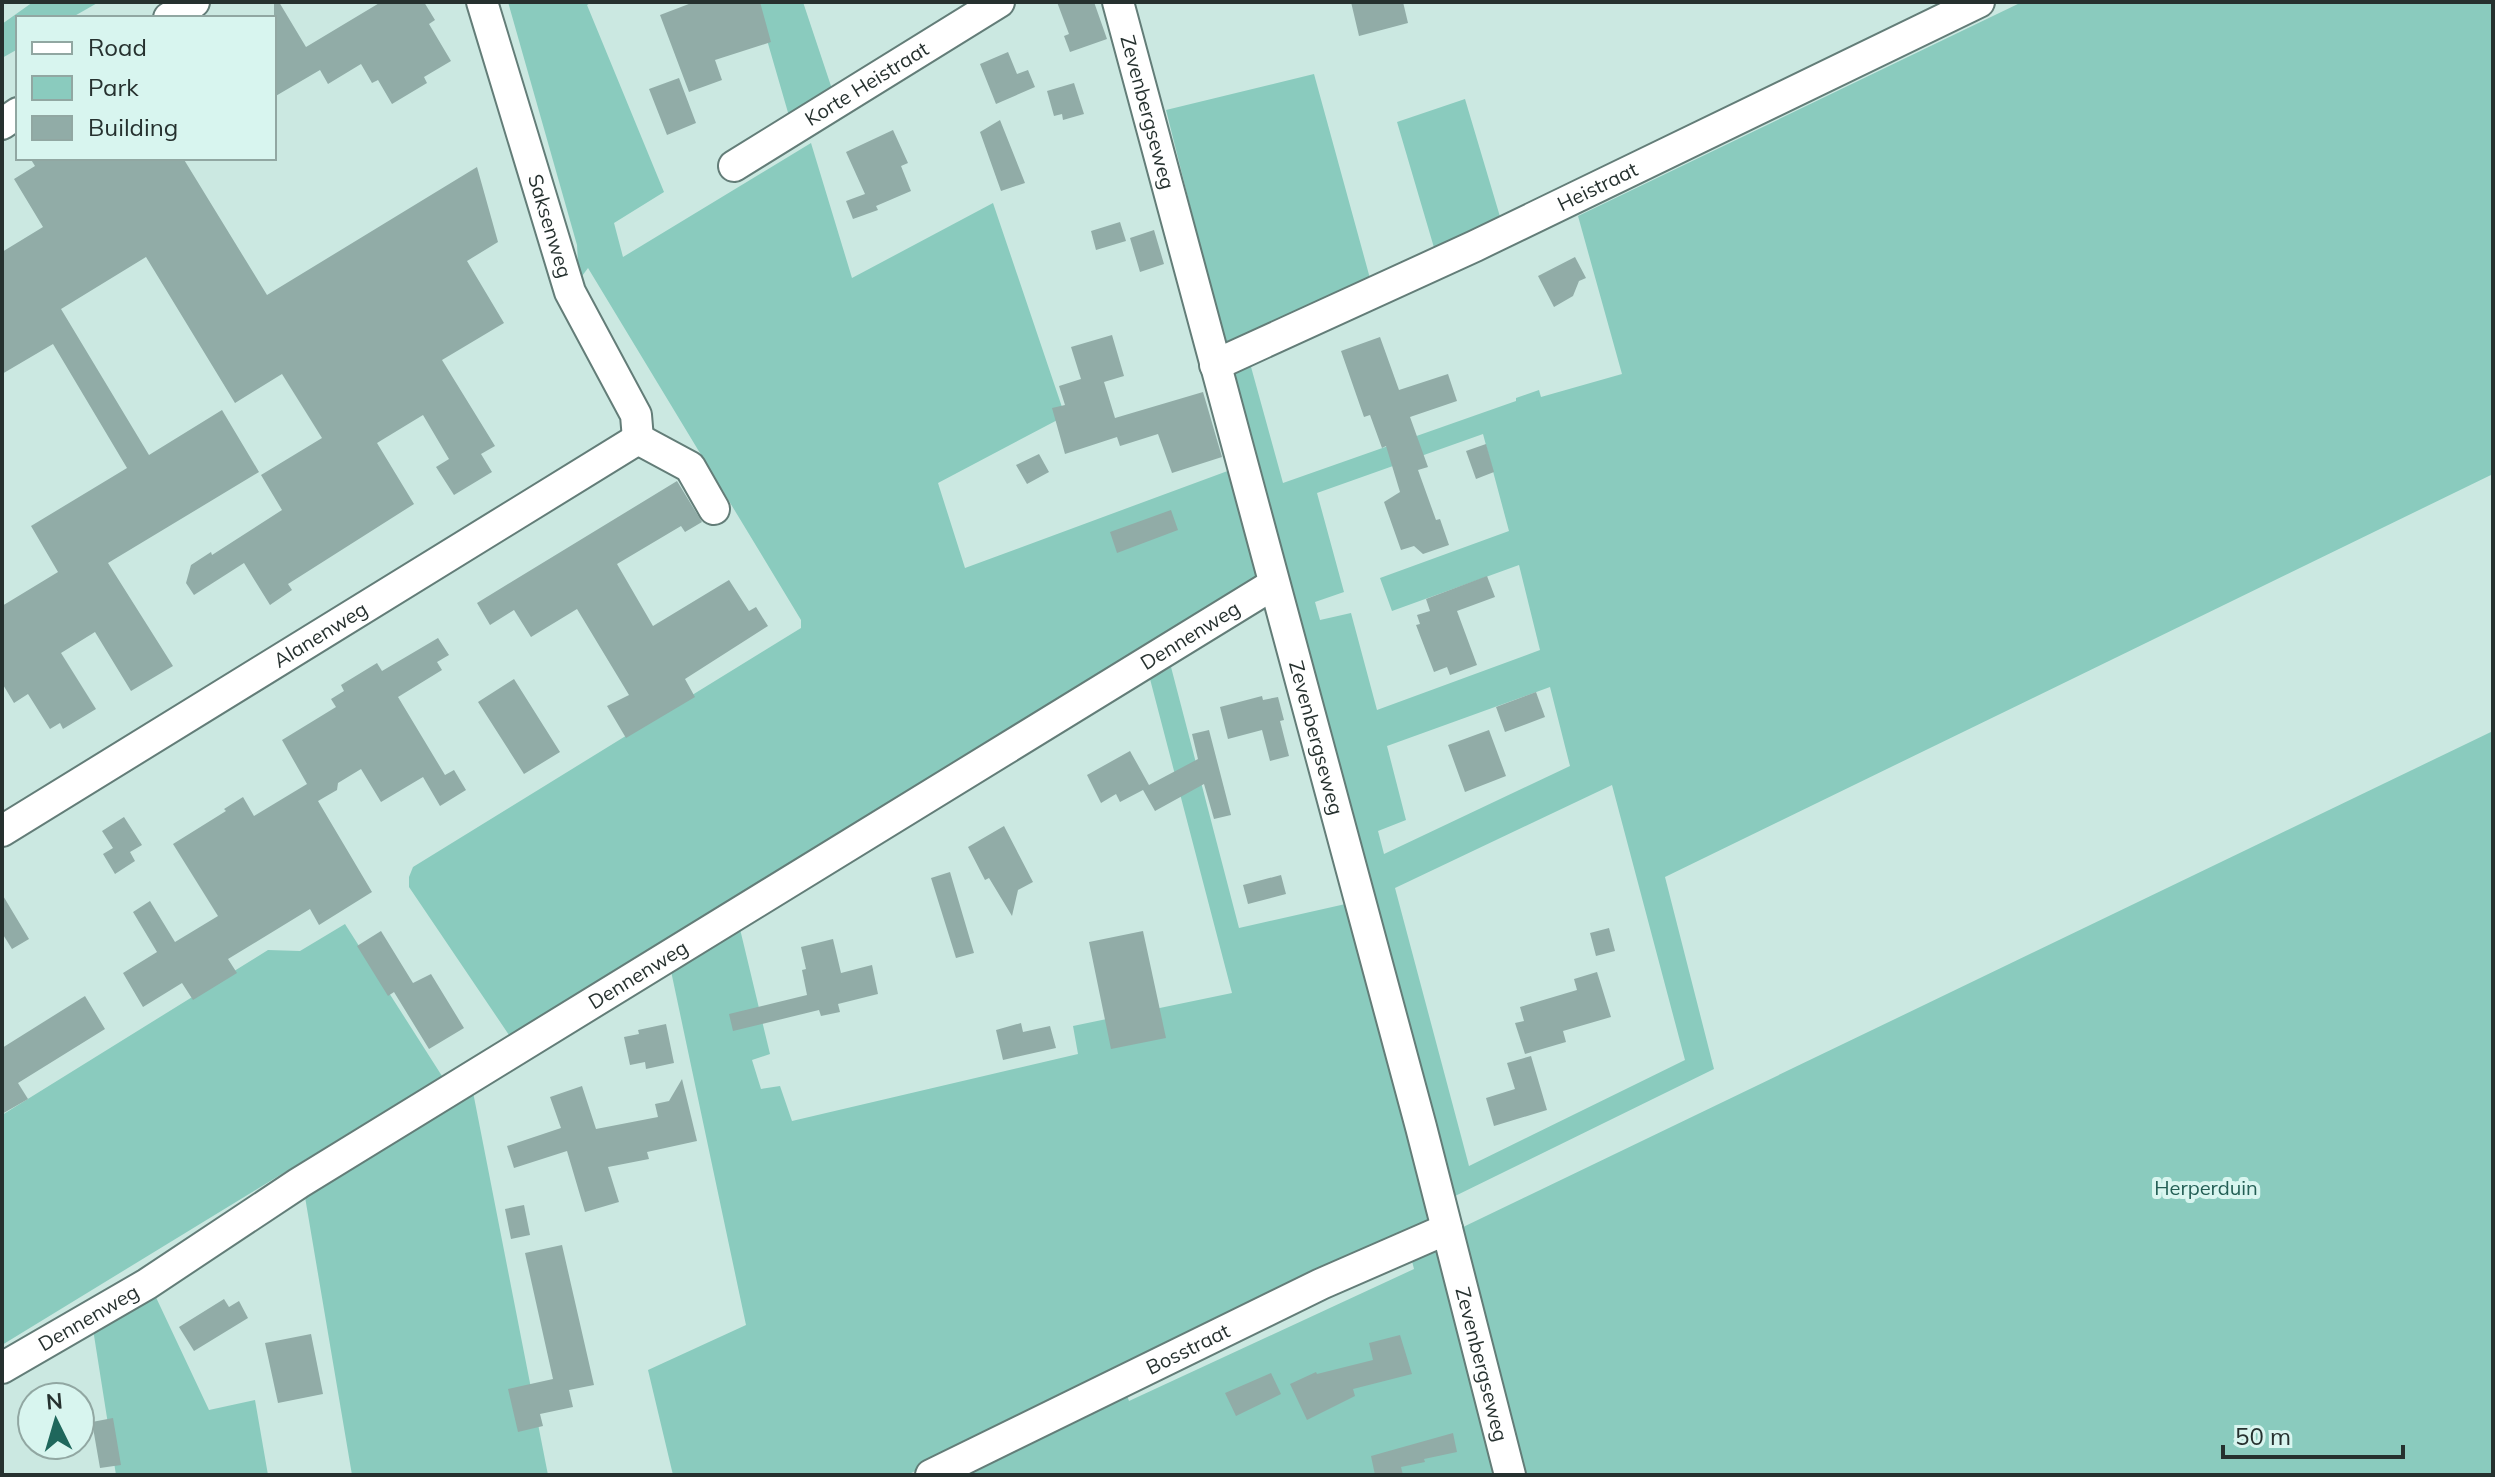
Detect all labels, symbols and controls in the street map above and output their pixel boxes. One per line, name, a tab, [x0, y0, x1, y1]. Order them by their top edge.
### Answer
legend	[16, 16, 276, 160]
text: Road	[88, 32, 147, 62]
street label: Zevenbergseweg	[1115, 32, 1181, 192]
street label: Korte Heistraat	[800, 36, 933, 131]
text: Park	[88, 72, 139, 102]
text: Building	[88, 112, 178, 142]
street label: Heistraat	[1553, 156, 1641, 216]
street label: Saksenweg	[523, 171, 578, 281]
street label: Dennenweg	[1136, 595, 1244, 675]
street label: Alanenweg	[268, 596, 372, 673]
street label: Zevenbergseweg	[1284, 658, 1349, 817]
street label: Dennenweg	[584, 934, 692, 1014]
park label: Herperduin	[2154, 1175, 2258, 1200]
street label: Dennenweg	[34, 1279, 143, 1356]
street label: Zevenbergseweg	[1450, 1284, 1514, 1444]
street label: Bosstraat	[1142, 1318, 1234, 1380]
north arrow	[16, 1381, 96, 1461]
text: N	[45, 1386, 64, 1416]
scale bar	[2223, 1409, 2403, 1459]
text: 50 m	[2235, 1421, 2291, 1451]

